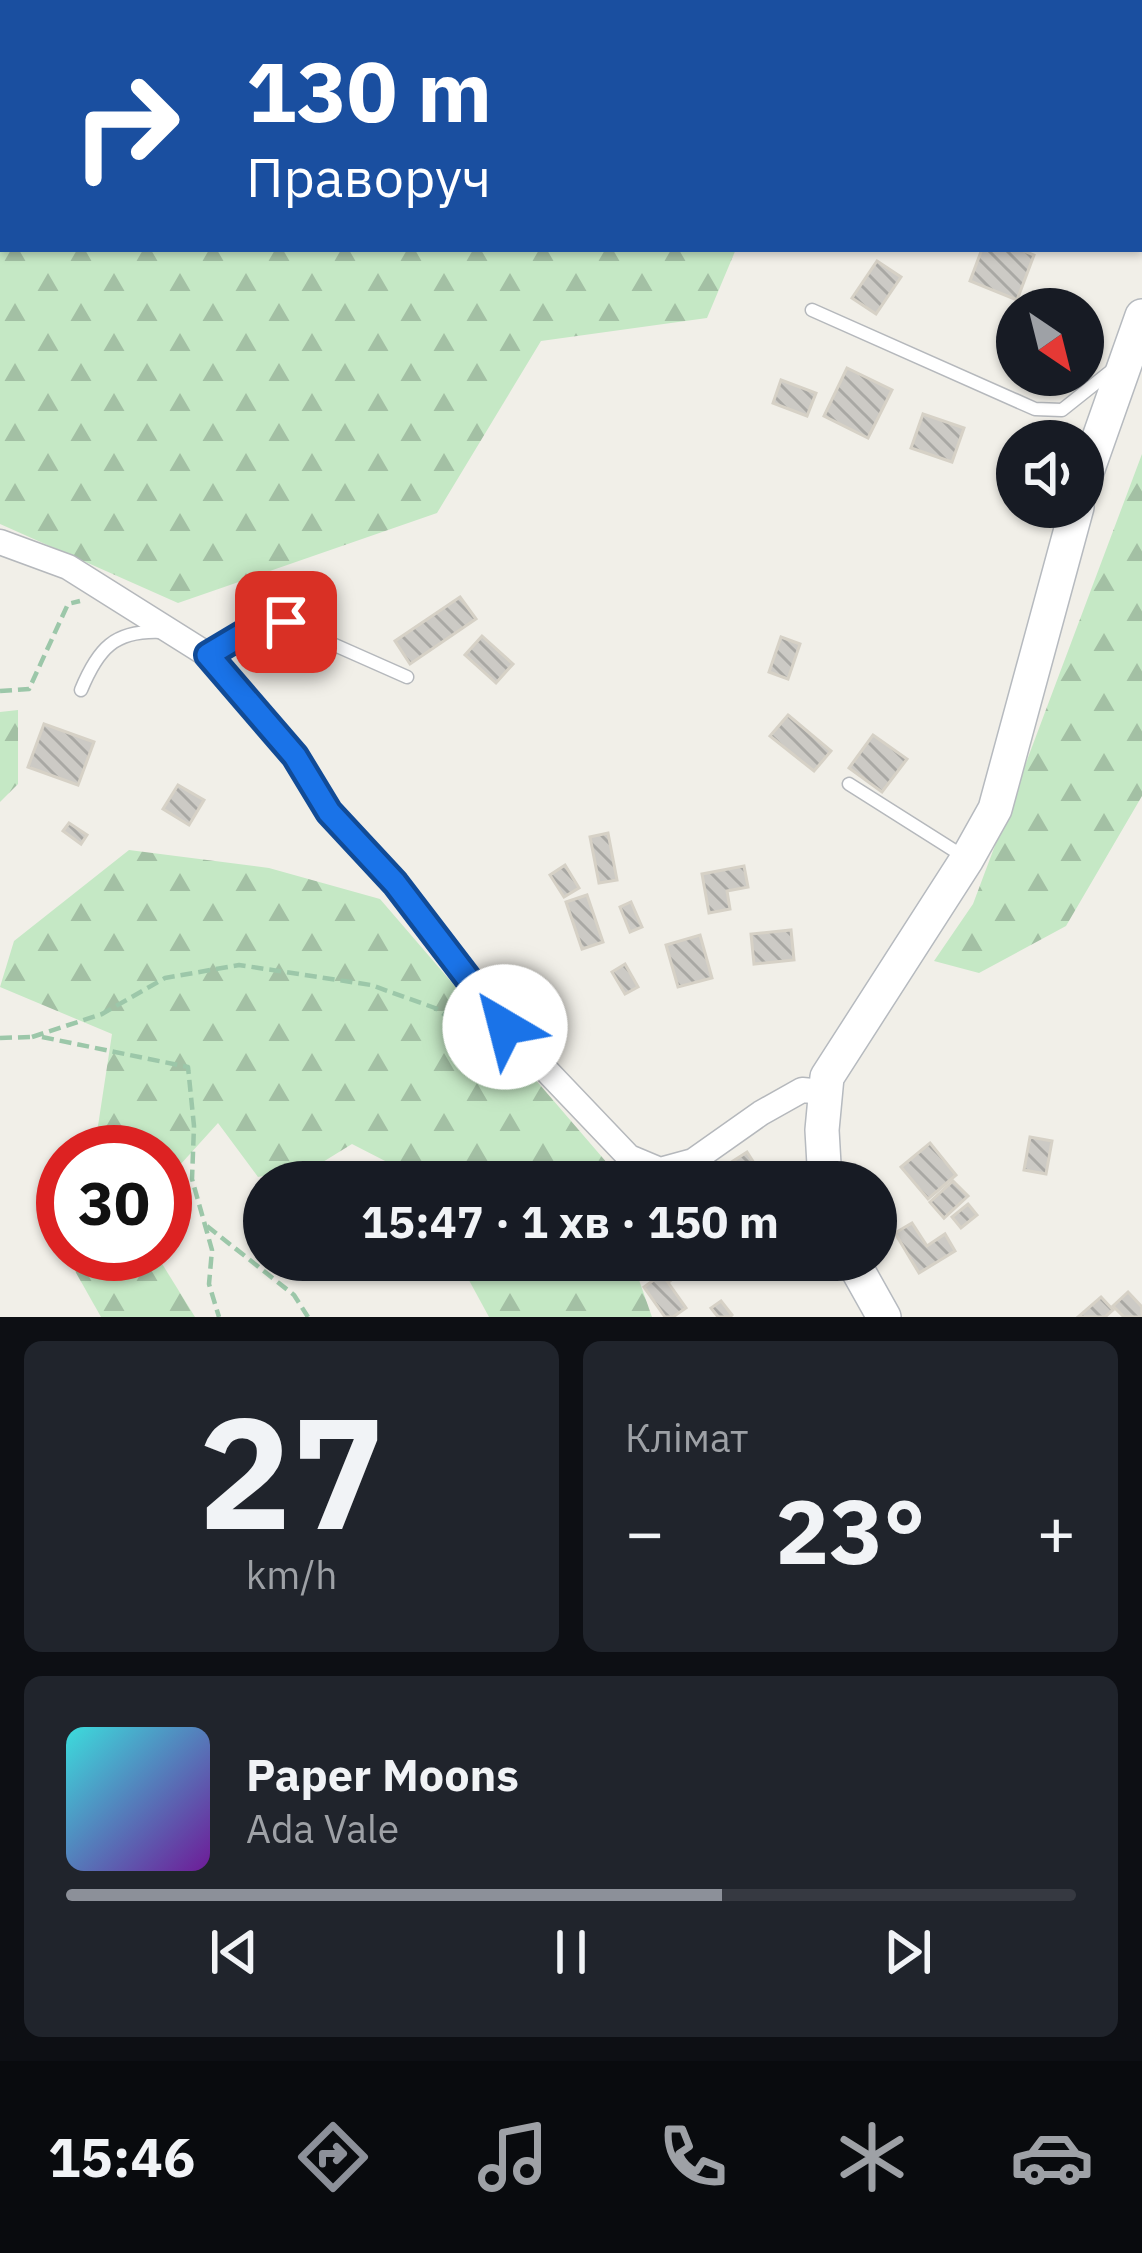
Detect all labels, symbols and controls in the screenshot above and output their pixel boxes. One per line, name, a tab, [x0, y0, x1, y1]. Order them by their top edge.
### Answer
text: 130 m	[246, 36, 492, 145]
icon: right	[48, 48, 204, 204]
text: Праворуч	[246, 142, 491, 212]
north arrow	[996, 288, 1104, 396]
map controls	[996, 288, 1104, 528]
button: sound	[996, 420, 1104, 528]
pin	[235, 571, 337, 673]
icon: arrive	[253, 589, 319, 655]
position arrow	[442, 964, 568, 1090]
speed limit sign: 30	[36, 1125, 192, 1281]
text: 15:47 · 1 хв · 150 m	[361, 1192, 779, 1250]
text: 27	[198, 1369, 385, 1572]
text: Клімат	[625, 1412, 748, 1463]
text: 23°	[775, 1472, 926, 1589]
text: −	[625, 1488, 665, 1574]
text: +	[1036, 1488, 1076, 1574]
text: km/h	[246, 1549, 337, 1600]
text: Paper Moons	[246, 1745, 519, 1803]
text: Ada Vale	[246, 1803, 399, 1854]
icon: previous	[201, 1919, 267, 1985]
icon: pause	[538, 1919, 604, 1985]
icon: next	[875, 1919, 941, 1985]
icon: directions	[291, 2115, 375, 2199]
icon: music	[471, 2115, 555, 2199]
icon: phone	[651, 2115, 735, 2199]
icon: climate	[830, 2115, 914, 2199]
icon: car	[1010, 2115, 1094, 2199]
text: 15:46	[48, 2122, 195, 2192]

